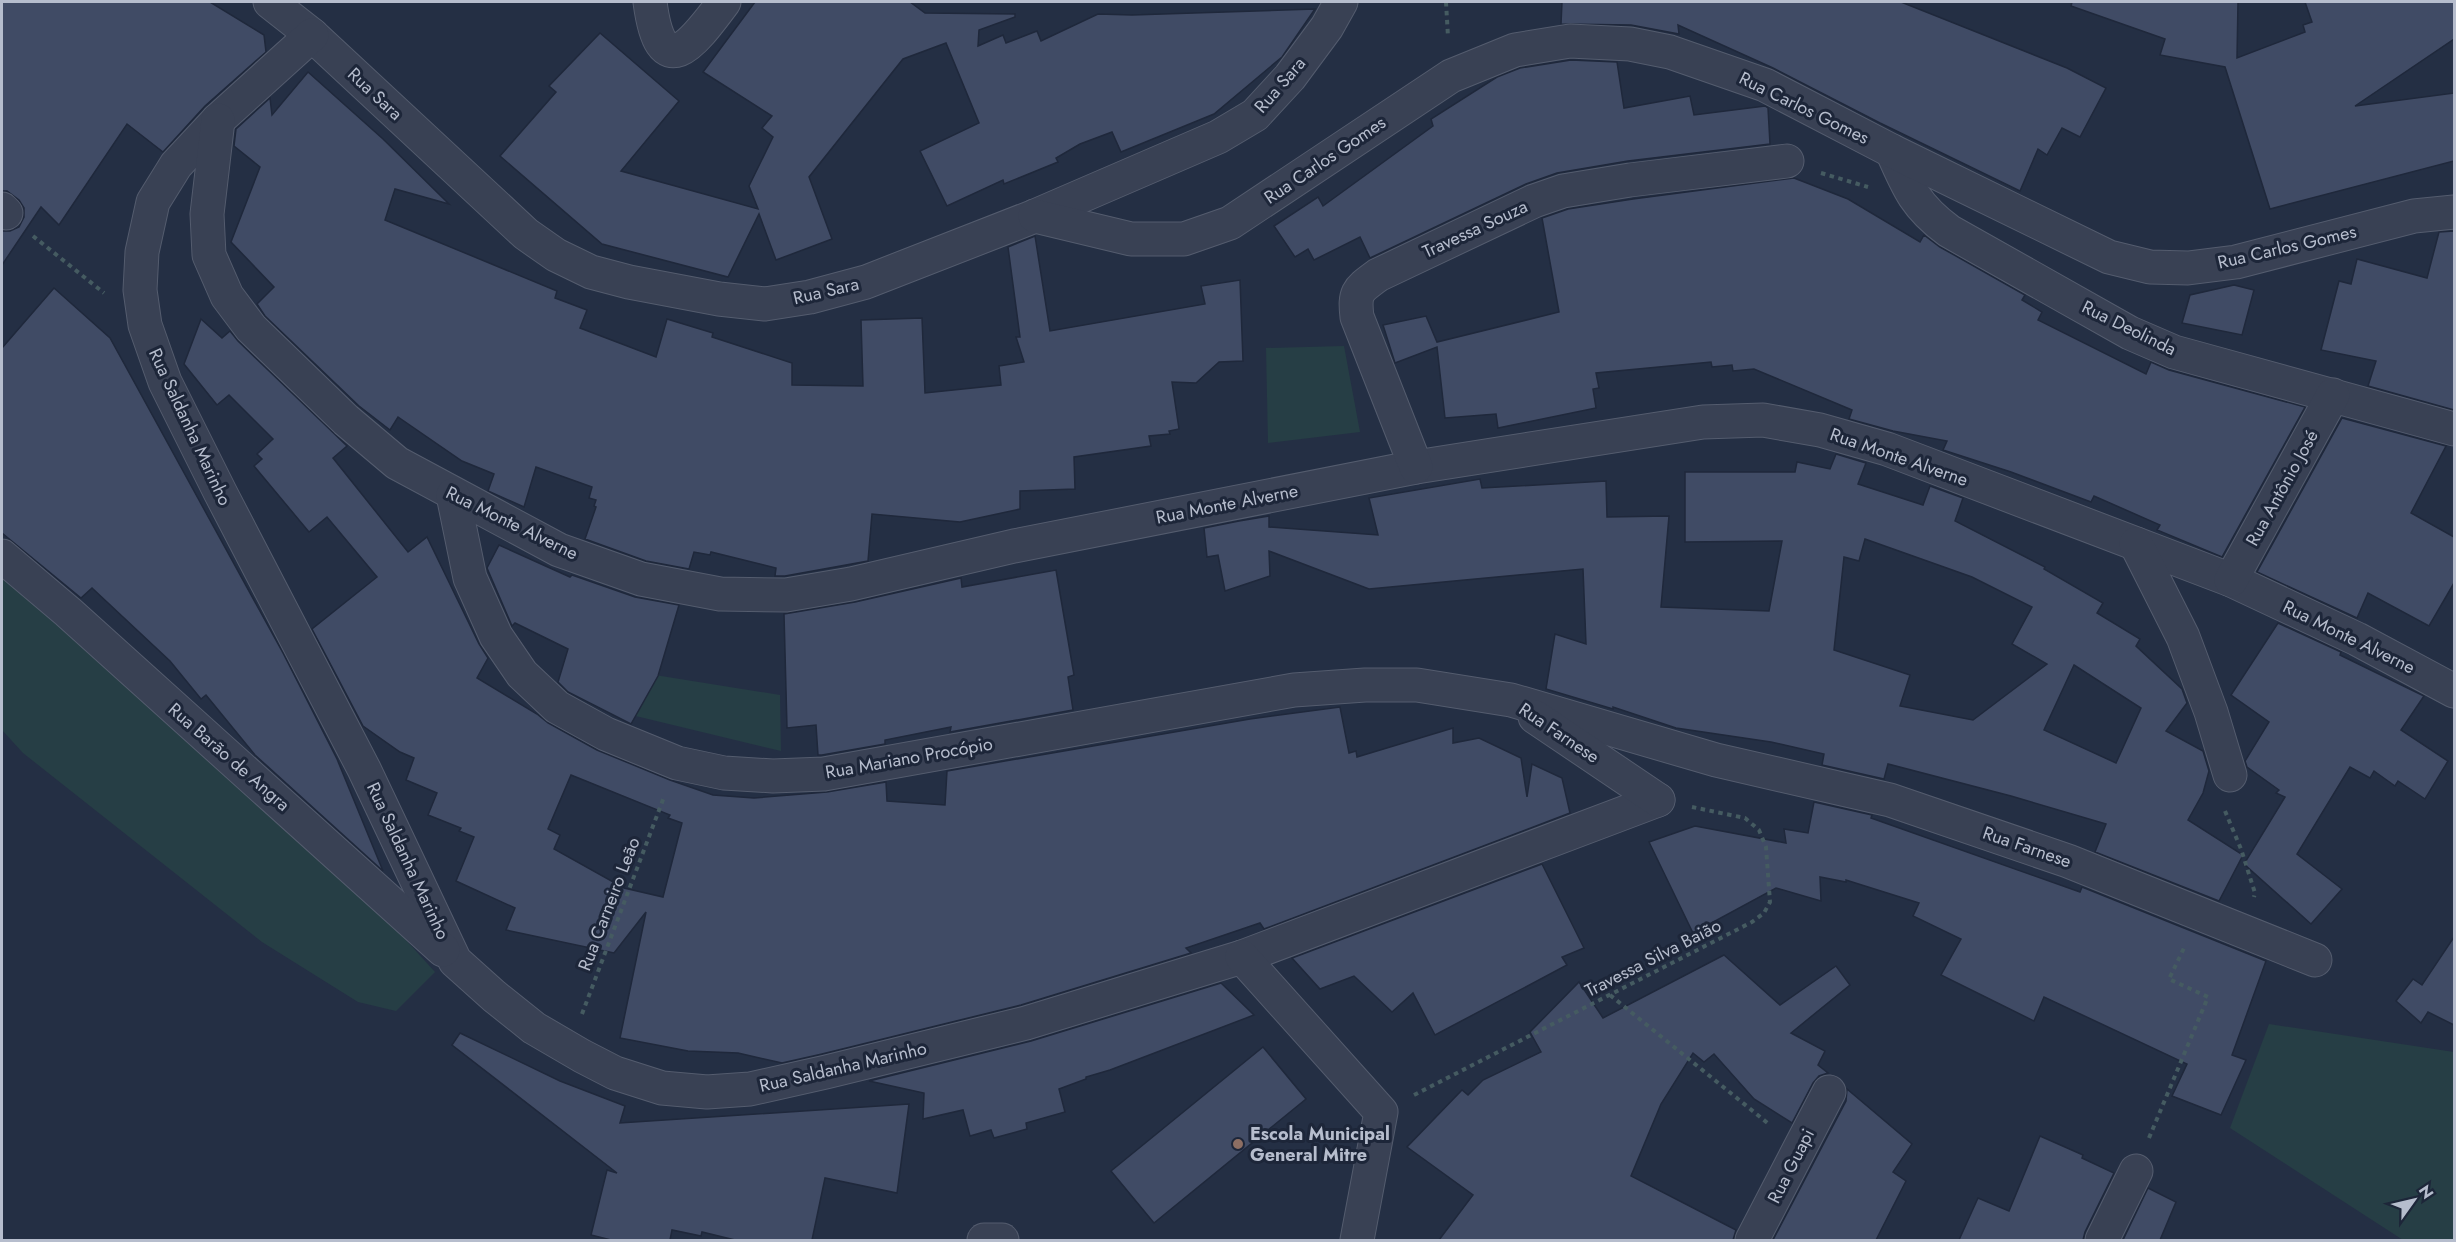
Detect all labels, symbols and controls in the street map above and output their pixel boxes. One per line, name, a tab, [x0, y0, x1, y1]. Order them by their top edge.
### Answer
street label: Rua Sara	[1248, 51, 1312, 119]
street label: Rua Sara	[342, 62, 408, 126]
street label: Rua Carlos Gomes	[1735, 65, 1873, 151]
street label: Rua Carlos Gomes	[1259, 110, 1391, 210]
street label: Travessa Souza	[1418, 193, 1532, 265]
street label: Rua Carlos Gomes	[2215, 218, 2359, 276]
street label: Rua Sara	[790, 271, 862, 311]
street label: Rua Deolinda	[2077, 294, 2181, 362]
street label: Rua Saldanha Marinho	[142, 344, 238, 510]
street label: Rua Monte Alverne	[1827, 421, 1971, 493]
street label: Rua Antônio José	[2239, 425, 2325, 551]
street label: Rua Monte Alverne	[1154, 477, 1300, 531]
street label: Rua Monte Alverne	[441, 480, 583, 566]
street label: Rua Monte Alverne	[2278, 594, 2420, 680]
street label: Rua Farnese	[1514, 696, 1604, 770]
street label: Rua Barão de Angra	[162, 697, 296, 817]
street label: Rua Mariano Procópio	[823, 730, 995, 786]
street label: Rua Saldanha Marinho	[360, 778, 456, 944]
street label: Rua Farnese	[1979, 820, 2075, 874]
street label: Rua Carneiro Leão	[572, 833, 646, 975]
street label: Travessa Silva Baião	[1580, 912, 1726, 1004]
street label: Rua Saldanha Marinho	[757, 1035, 929, 1099]
place label: Escola Municipal General Mitre	[1250, 1121, 1390, 1168]
street label: Rua Guapi	[1761, 1124, 1821, 1208]
marker: Escola Municipal General Mitre	[1231, 1137, 1245, 1151]
north arrow	[2384, 1170, 2444, 1230]
text: N	[2413, 1180, 2439, 1204]

